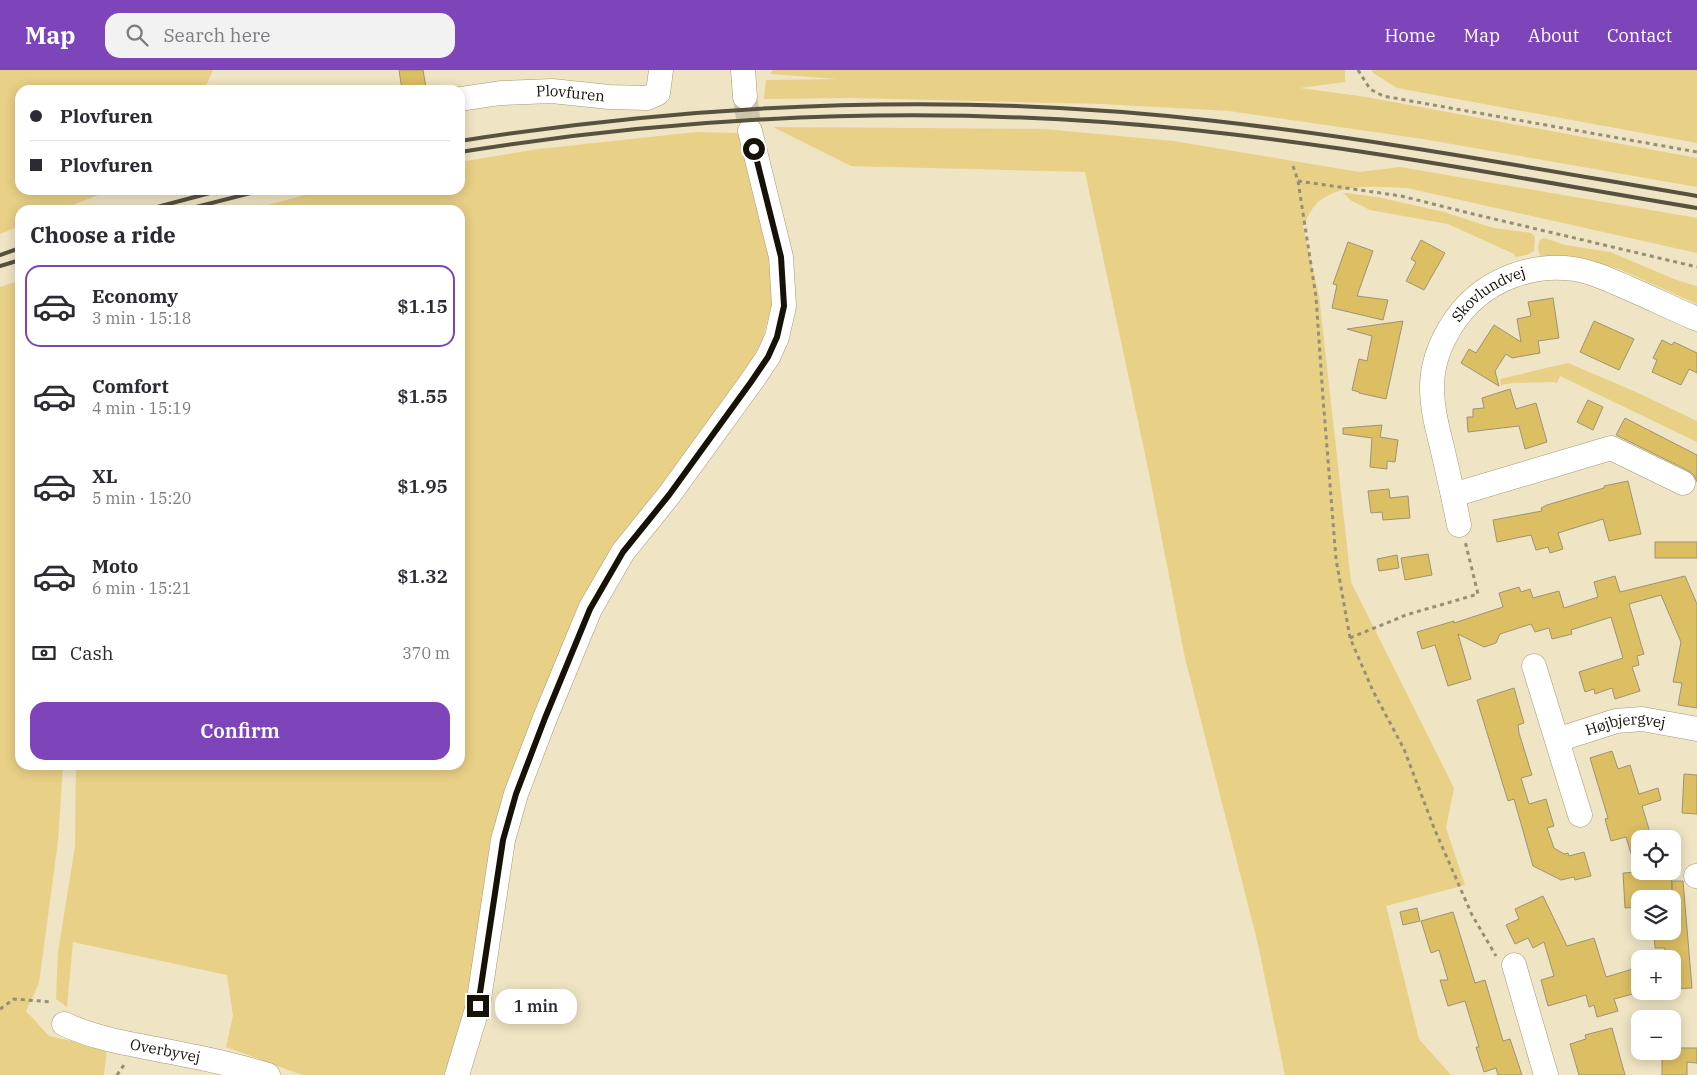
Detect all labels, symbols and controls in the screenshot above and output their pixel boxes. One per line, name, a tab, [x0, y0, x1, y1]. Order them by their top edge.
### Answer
search box	[105, 13, 455, 58]
text: Map	[25, 19, 75, 51]
icon: search	[123, 21, 151, 49]
text: Search here	[163, 23, 270, 47]
text: Home	[1384, 24, 1436, 47]
text: Map	[1464, 24, 1500, 47]
text: About	[1528, 24, 1579, 47]
text: Contact	[1607, 24, 1672, 47]
street label: Plovfuren	[536, 81, 606, 106]
text: Plovfuren	[60, 104, 153, 128]
route start	[743, 138, 765, 160]
text: Plovfuren	[60, 153, 153, 177]
text: Choose a ride	[30, 220, 176, 249]
street label: Skovlundvej	[1447, 262, 1527, 325]
icon: car	[32, 284, 77, 329]
text: Economy	[92, 284, 178, 308]
text: $1.15	[397, 294, 448, 318]
text: 3 min · 15:18	[92, 308, 191, 328]
icon: car	[32, 374, 77, 419]
text: Comfort	[92, 374, 169, 398]
text: $1.55	[397, 384, 448, 408]
text: 4 min · 15:19	[92, 398, 191, 418]
icon: car	[32, 464, 77, 509]
text: XL	[92, 464, 118, 488]
text: $1.95	[397, 474, 448, 498]
text: 5 min · 15:20	[92, 488, 191, 508]
icon: car	[32, 554, 77, 599]
text: Moto	[92, 554, 138, 578]
text: $1.32	[397, 564, 448, 588]
text: 6 min · 15:21	[92, 578, 191, 598]
icon: cash	[30, 639, 58, 667]
text: Cash	[70, 641, 114, 665]
text: 370 m	[402, 643, 450, 663]
button: Confirm	[30, 702, 450, 760]
street label: Højbjergvej	[1583, 709, 1667, 739]
map controls	[1631, 830, 1681, 1060]
button: locate	[1631, 830, 1681, 880]
button: layers	[1631, 890, 1681, 940]
button: +	[1631, 950, 1681, 1000]
callout: 1 min	[496, 988, 578, 1024]
route end	[467, 995, 489, 1017]
text: 1 min	[514, 996, 558, 1016]
button: −	[1631, 1010, 1681, 1060]
street label: Overbyvej	[128, 1034, 202, 1067]

